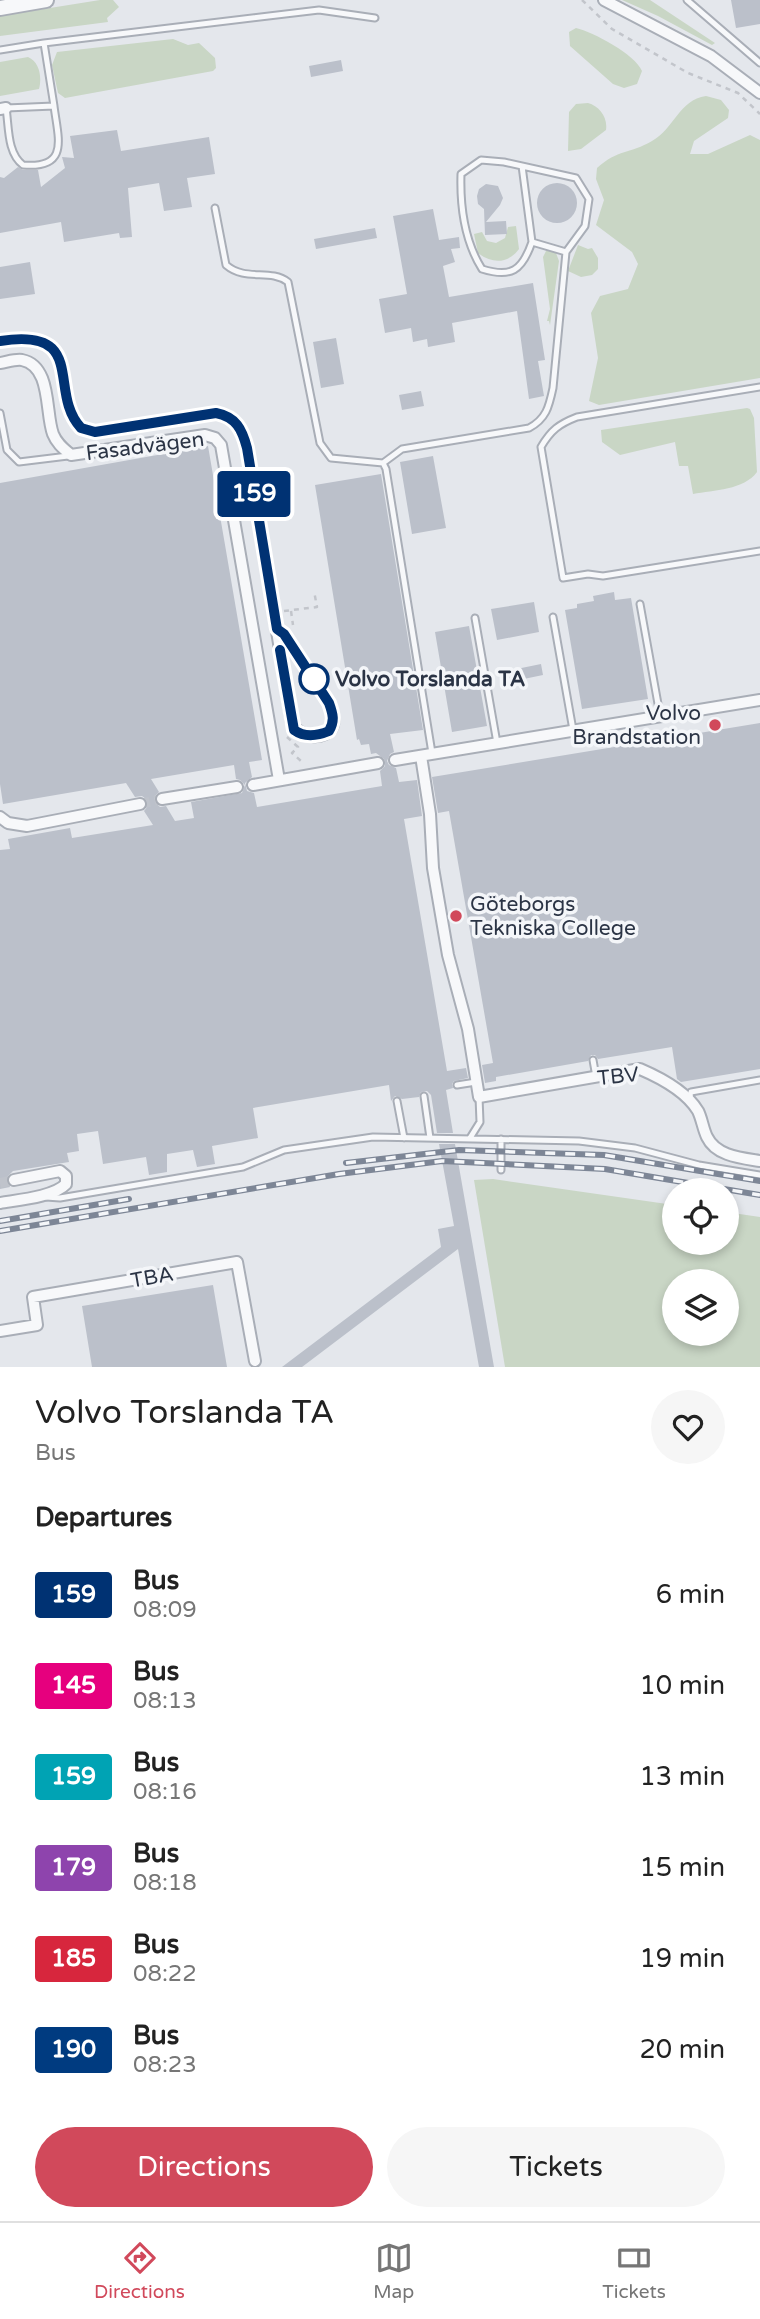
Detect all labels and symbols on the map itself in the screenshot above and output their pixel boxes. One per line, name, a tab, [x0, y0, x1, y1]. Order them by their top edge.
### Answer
street label: Fasadvägen	[85, 427, 206, 466]
line badge: 159	[214, 471, 294, 517]
marker: Volvo Torslanda TA	[299, 664, 329, 694]
place label: Volvo Torslanda TA	[335, 667, 525, 692]
place label: Volvo Brandstation	[572, 701, 701, 750]
marker: Volvo Brandstation	[707, 717, 723, 733]
place label: Göteborgs Tekniska College	[470, 892, 636, 941]
marker: Göteborgs Tekniska College	[448, 908, 464, 924]
street label: TBV	[596, 1062, 640, 1091]
street label: TBA	[129, 1261, 175, 1294]

